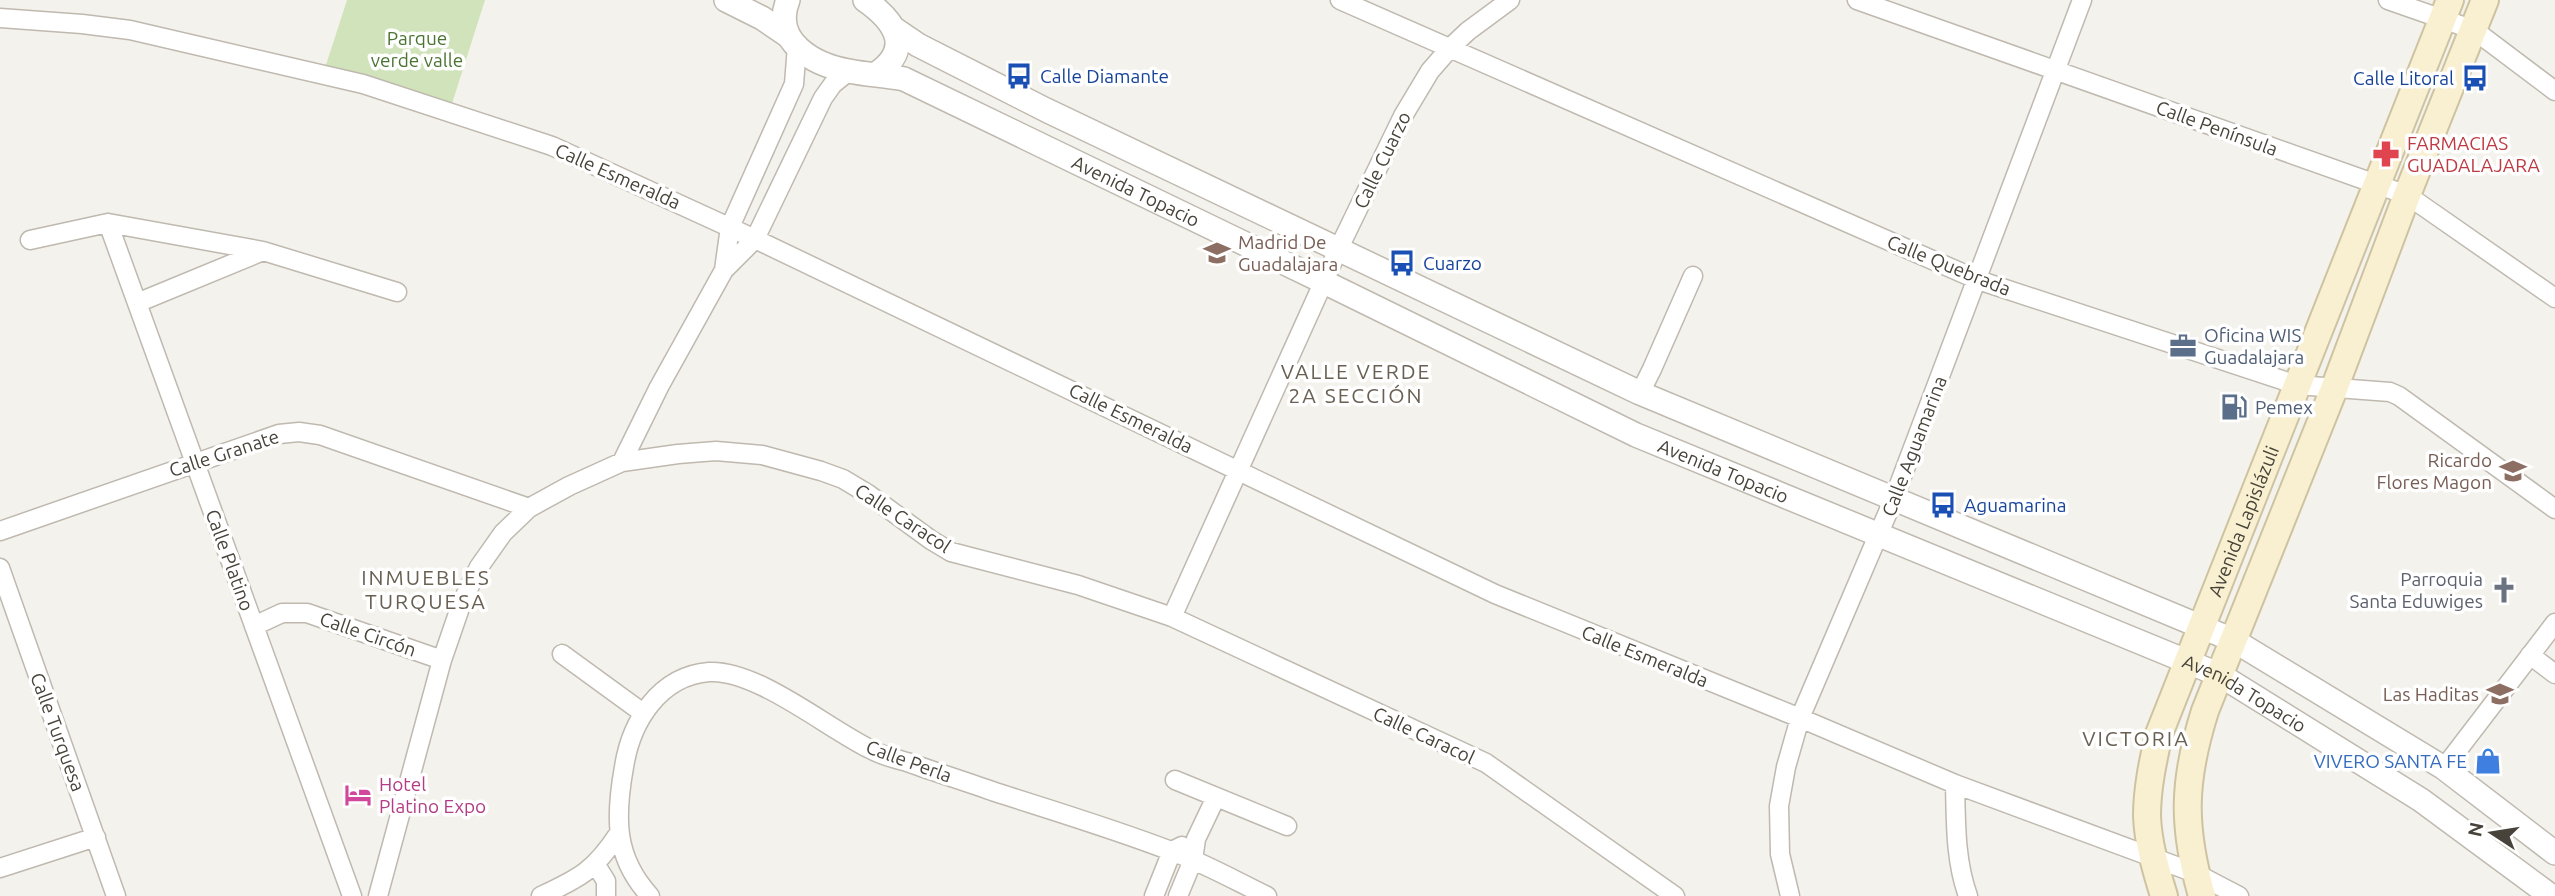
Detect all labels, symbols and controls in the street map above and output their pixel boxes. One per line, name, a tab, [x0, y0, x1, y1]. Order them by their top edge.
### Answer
park label: Parque verde valle	[371, 27, 463, 71]
bus stop icon: Calle Diamante	[1004, 61, 1034, 91]
bus stop icon: Calle Litoral	[2460, 63, 2490, 93]
place label: Calle Diamante	[1040, 65, 1169, 87]
place label: Calle Litoral	[2353, 67, 2454, 89]
street label: Calle Península	[2153, 96, 2281, 160]
street label: Calle Cuarzo	[1349, 108, 1415, 212]
place label: FARMACIAS GUADALAJARA	[2407, 132, 2541, 176]
street label: Calle Esmeralda	[552, 139, 684, 213]
pharmacy icon: FARMACIAS GUADALAJARA	[2371, 139, 2401, 169]
street label: Avenida Topacio	[1069, 151, 1203, 231]
street label: Calle Quebrada	[1884, 230, 2014, 300]
place label: Madrid De Guadalajara	[1238, 231, 1338, 275]
school or university icon: Madrid De Guadalajara	[1202, 238, 1232, 268]
bus stop icon: Cuarzo	[1387, 248, 1417, 278]
place label: Cuarzo	[1423, 252, 1482, 274]
place label: Oficina WIS Guadalajara	[2204, 324, 2304, 368]
office icon: Oficina WIS Guadalajara	[2168, 331, 2198, 361]
district label: VALLE VERDE 2A SECCIÓN	[1281, 359, 1431, 407]
street label: Calle Aguamarina	[1877, 373, 1951, 519]
street label: Calle Esmeralda	[1066, 379, 1196, 457]
fuel station icon: Pemex	[2219, 392, 2249, 422]
place label: Pemex	[2255, 396, 2313, 418]
street label: Calle Granate	[166, 425, 282, 481]
street label: Avenida Topacio	[1655, 434, 1792, 507]
street label: Avenida Lapislázuli	[2204, 443, 2283, 600]
place label: Ricardo Flores Magon	[2376, 449, 2492, 493]
school or university icon: Ricardo Flores Magon	[2498, 456, 2528, 486]
street label: Calle Caracol	[851, 479, 955, 557]
bus stop icon: Aguamarina	[1928, 490, 1958, 520]
place label: Aguamarina	[1964, 494, 2066, 516]
street label: Calle Platino	[201, 506, 259, 614]
district label: INMUEBLES TURQUESA	[361, 565, 491, 613]
place label: Parroquia Santa Eduwiges	[2349, 568, 2483, 612]
church icon: Parroquia Santa Eduwiges	[2489, 575, 2519, 605]
street label: Calle Circón	[317, 607, 419, 661]
street label: Calle Esmeralda	[1578, 621, 1712, 691]
street label: Avenida Topacio	[2179, 650, 2310, 737]
street label: Calle Turquesa	[26, 670, 90, 794]
school or university icon: Las Haditas	[2485, 679, 2515, 709]
place label: Las Haditas	[2383, 683, 2479, 705]
street label: Calle Caracol	[1370, 702, 1478, 768]
district label: VICTORIA	[2082, 726, 2190, 750]
street label: Calle Perla	[863, 735, 955, 787]
shop icon: VIVERO SANTA FE	[2473, 746, 2503, 776]
place label: VIVERO SANTA FE	[2314, 750, 2467, 772]
place label: Hotel Platino Expo	[379, 773, 486, 817]
hotel icon: Hotel Platino Expo	[343, 780, 373, 810]
north arrow	[2457, 798, 2527, 868]
text: N	[2463, 820, 2488, 839]

